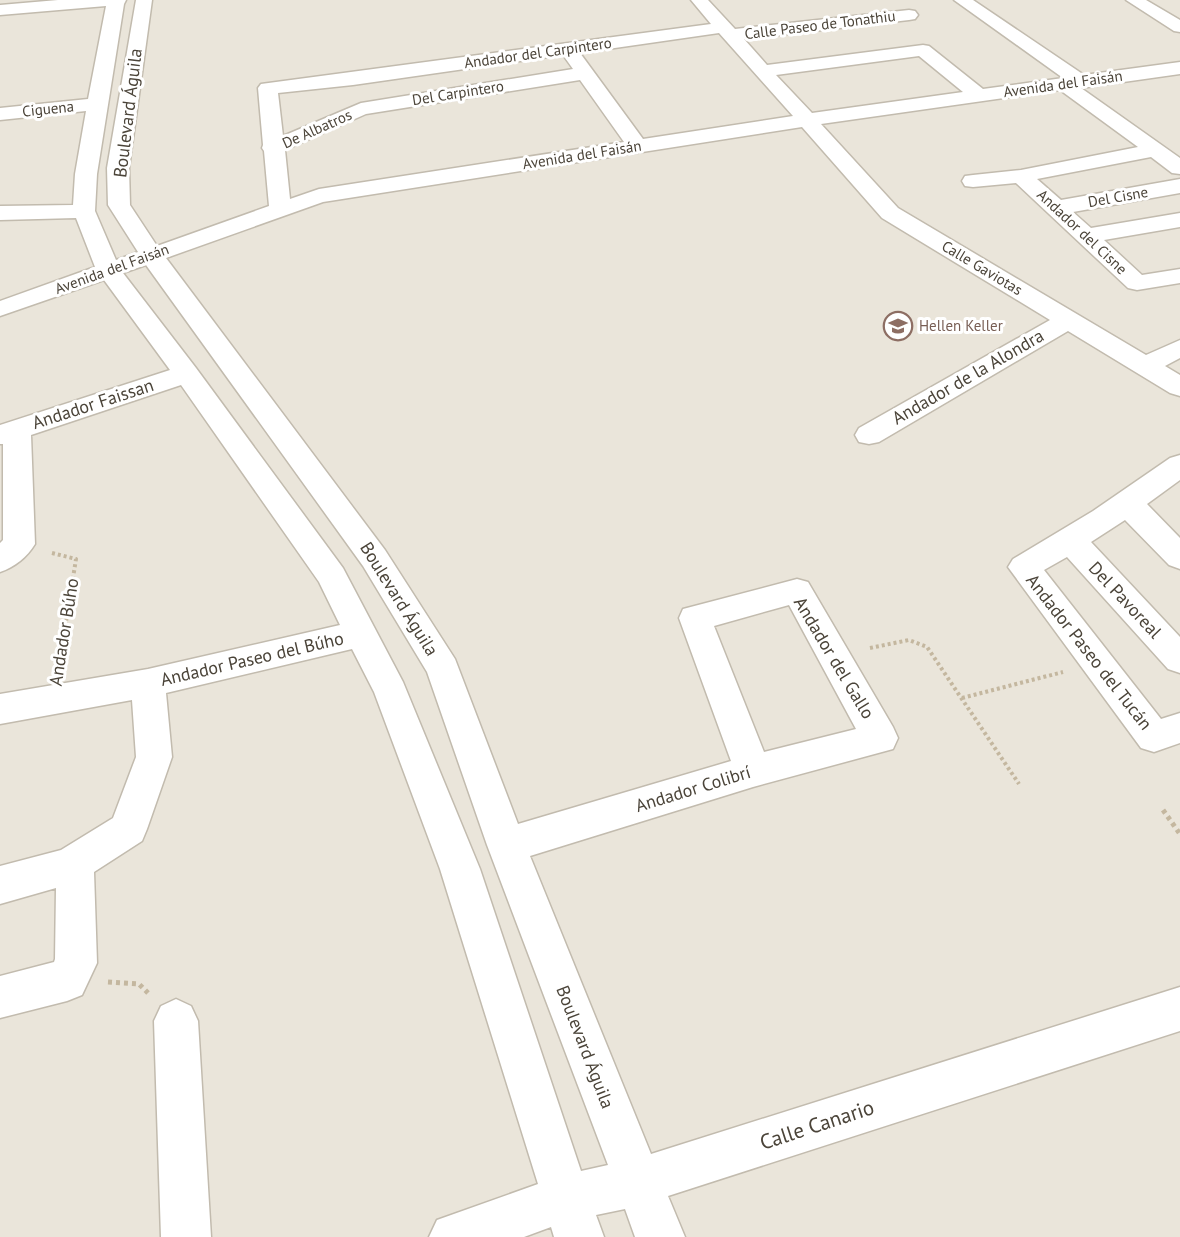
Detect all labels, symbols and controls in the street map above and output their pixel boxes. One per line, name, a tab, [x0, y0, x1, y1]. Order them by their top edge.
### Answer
street label: Calle Paseo de Tonathiu	[743, 6, 897, 43]
street label: Andador del Carpintero	[463, 33, 613, 72]
street label: Boulevard Águila	[108, 47, 147, 179]
street label: Avenida del Faisán	[1002, 66, 1124, 101]
street label: Del Carpintero	[411, 76, 505, 109]
street label: Ciguena	[21, 96, 75, 121]
street label: De Albatros	[279, 105, 355, 152]
street label: Avenida del Faisán	[521, 136, 643, 173]
street label: Del Cisne	[1086, 182, 1149, 211]
street label: Andador del Cisne	[1033, 185, 1131, 278]
street label: Calle Gaviotas	[938, 236, 1026, 299]
street label: Avenida del Faisán	[52, 239, 171, 298]
school or university icon: Hellen Keller	[882, 310, 914, 342]
place label: Hellen Keller	[919, 316, 1003, 335]
street label: Andador de la Alondra	[888, 324, 1048, 429]
street label: Andador Faissan	[29, 373, 156, 434]
street label: Boulevard Águila	[355, 537, 444, 660]
street label: Del Pavoreal	[1084, 556, 1167, 643]
street label: Andador Paseo del Tucán	[1021, 569, 1157, 734]
street label: Andador Búho	[44, 576, 83, 688]
street label: Andador del Gallo	[789, 593, 880, 723]
street label: Andador Paseo del Búho	[158, 626, 346, 691]
street label: Andador Colibrí	[632, 760, 753, 817]
street label: Boulevard Águila	[551, 982, 620, 1112]
street label: Calle Canario	[756, 1093, 877, 1156]

